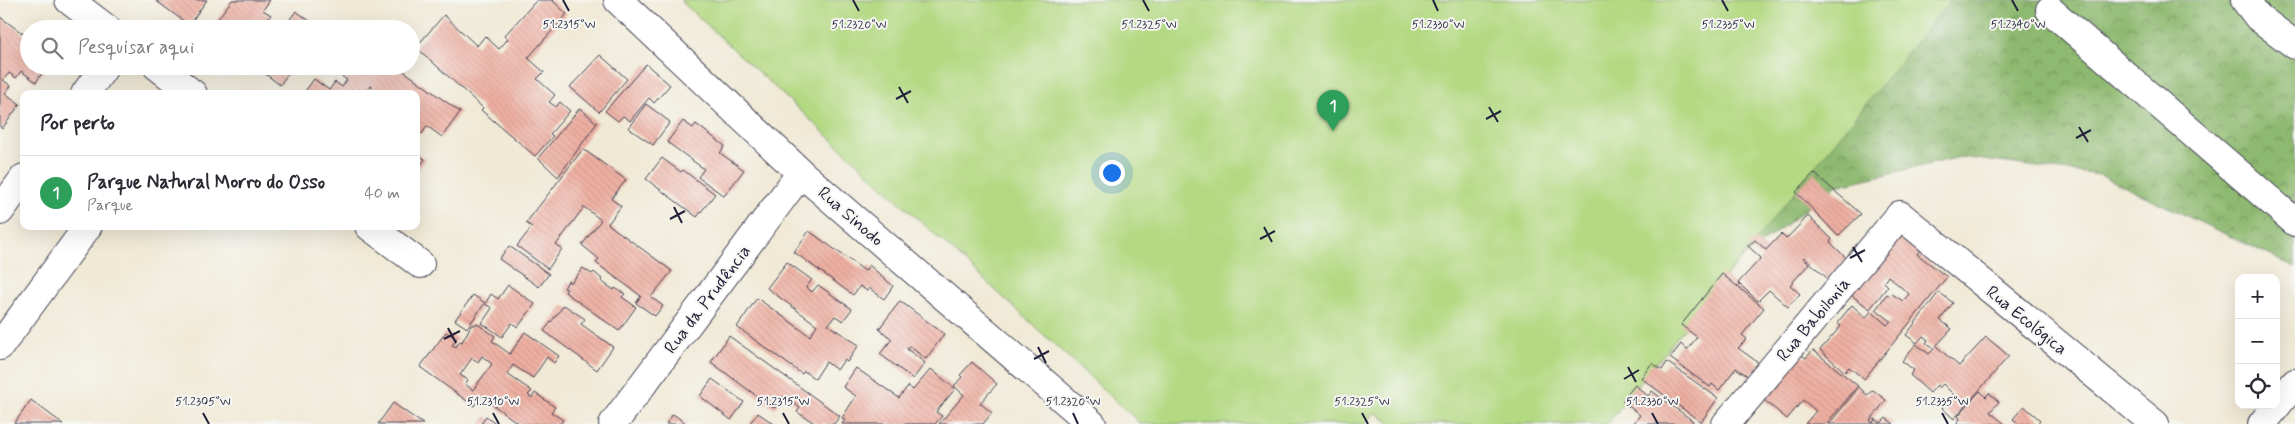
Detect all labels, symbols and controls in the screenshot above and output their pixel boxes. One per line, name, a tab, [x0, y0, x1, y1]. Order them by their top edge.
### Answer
text: 51.2315°W	[543, 17, 596, 33]
text: 51.2320°W	[832, 17, 887, 33]
text: 51.2325°W	[1121, 17, 1177, 33]
text: 51.2330°W	[1412, 17, 1464, 33]
text: 51.2335°W	[1701, 17, 1755, 33]
text: 51.2340°W	[1991, 17, 2046, 33]
search box	[20, 20, 420, 75]
icon: search	[38, 34, 66, 62]
text: Pesquisar aqui	[78, 35, 194, 60]
pin: 1	[1317, 90, 1349, 131]
text: Por perto	[40, 109, 115, 137]
your location	[1099, 160, 1125, 186]
text: Parque Natural Morro do Osso	[87, 170, 325, 195]
street label: Rua Sinodo	[812, 181, 889, 252]
text: 1	[52, 183, 60, 204]
text: 40 m	[364, 183, 400, 204]
text: Parque	[87, 195, 133, 216]
street label: Rua da Prudência	[659, 240, 757, 359]
street label: Rua Babilonia	[1771, 272, 1856, 367]
map controls	[2235, 274, 2280, 409]
button: +	[2235, 274, 2280, 319]
street label: Rua Ecológica	[1981, 281, 2072, 361]
button: −	[2235, 319, 2280, 364]
button: locate	[2235, 364, 2280, 409]
text: 51.2305°W	[175, 394, 231, 410]
text: 51.2310°W	[467, 394, 519, 410]
text: 51.2315°W	[757, 394, 810, 410]
text: 51.2320°W	[1046, 394, 1101, 410]
text: 51.2325°W	[1334, 394, 1390, 410]
text: 51.2330°W	[1626, 394, 1678, 410]
text: 51.2335°W	[1915, 394, 1969, 410]

